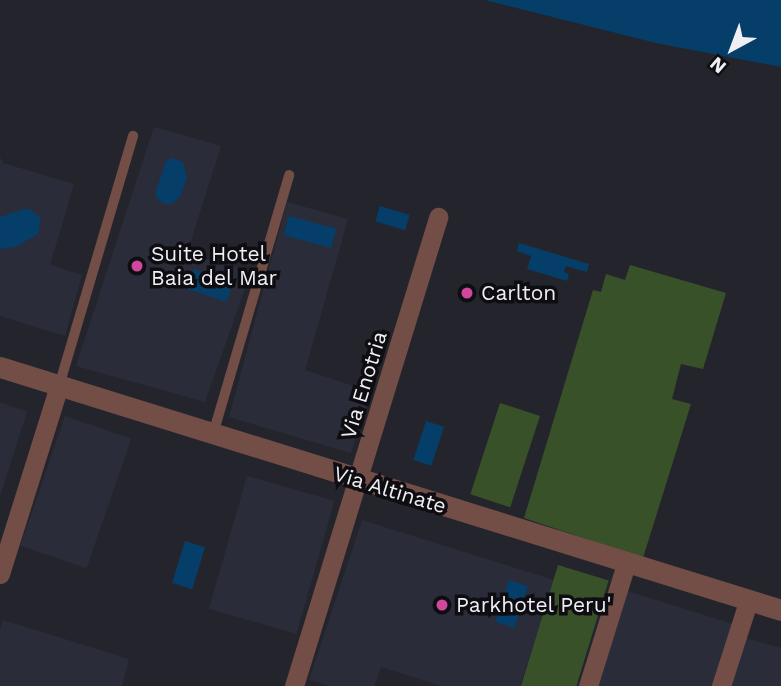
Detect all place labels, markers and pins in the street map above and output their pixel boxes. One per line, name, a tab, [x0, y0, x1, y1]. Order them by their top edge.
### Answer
place label: Suite Hotel Baia del Mar	[151, 241, 278, 291]
marker: Suite Hotel Baia del Mar	[129, 258, 145, 274]
place label: Carlton	[481, 280, 556, 306]
marker: Carlton	[459, 285, 475, 301]
place label: Parkhotel Peru'	[456, 592, 612, 618]
marker: Parkhotel Peru'	[434, 597, 450, 613]

